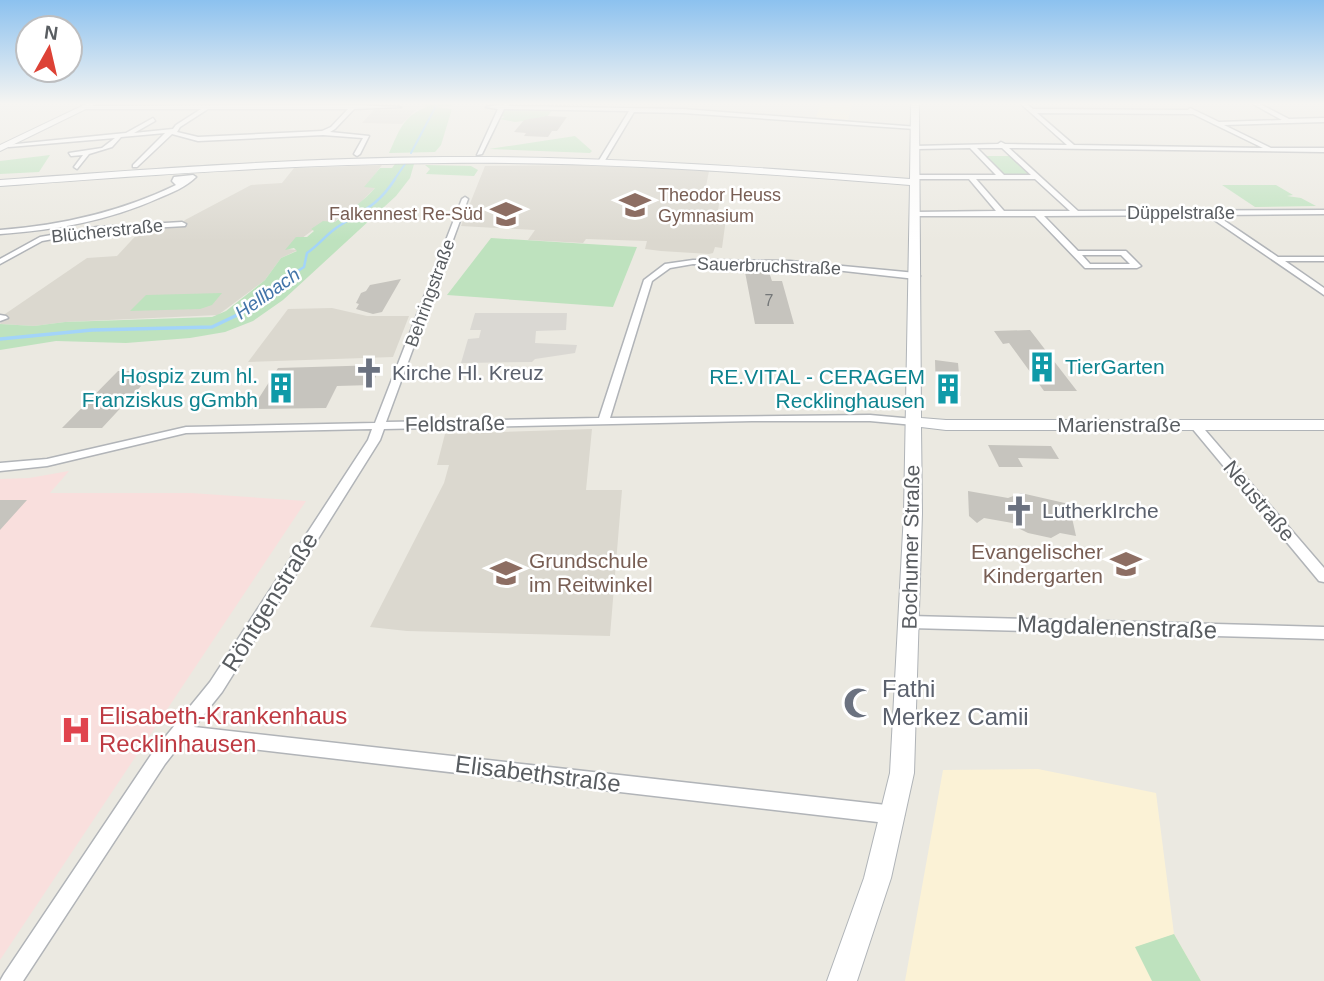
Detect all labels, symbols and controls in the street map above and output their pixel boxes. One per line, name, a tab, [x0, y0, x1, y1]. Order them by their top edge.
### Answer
north arrow	[14, 14, 84, 84]
text: N	[43, 21, 60, 44]
place label: Theodor Heuss Gymnasium	[658, 185, 781, 226]
school or university icon: Theodor Heuss Gymnasium	[618, 188, 652, 222]
school or university icon: Falkennest Re-Süd	[489, 197, 523, 231]
street label: Düppelstraße	[1127, 203, 1235, 223]
place label: Falkennest Re-Süd	[329, 204, 483, 224]
street label: Blücherstraße	[50, 215, 164, 247]
street label: Behringstraße	[401, 236, 459, 350]
street label: Sauerbruchstraße	[697, 253, 841, 279]
water label: Hellbach	[231, 264, 304, 323]
house number: 7	[765, 292, 774, 309]
building icon: TierGarten	[1025, 350, 1059, 384]
place label: TierGarten	[1065, 355, 1165, 378]
church icon: Kirche Hl. Kreuz	[352, 356, 386, 390]
place label: Kirche Hl. Kreuz	[392, 361, 544, 384]
place label: Hospiz zum hl. Franziskus gGmbh	[82, 364, 258, 411]
place label: RE.VITAL - CERAGEM Recklinghausen	[709, 365, 925, 412]
building icon: Hospiz zum hl. Franziskus gGmbh	[264, 371, 298, 405]
building icon: RE.VITAL - CERAGEM Recklinghausen	[931, 372, 965, 406]
street label: Feldstraße	[405, 411, 505, 436]
street label: Marienstraße	[1057, 413, 1181, 436]
street label: Neustraße	[1219, 456, 1300, 546]
street label: Bochumer Straße	[898, 465, 923, 629]
church icon: LutherkIrche	[1002, 494, 1036, 528]
place label: LutherkIrche	[1042, 499, 1159, 522]
street label: Röntgenstraße	[216, 527, 323, 676]
place label: Evangelischer Kindergarten	[971, 540, 1103, 587]
school or university icon: Evangelischer Kindergarten	[1109, 547, 1143, 581]
place label: Grundschule im Reitwinkel	[529, 549, 653, 596]
school or university icon: Grundschule im Reitwinkel	[489, 556, 523, 590]
street label: Magdalenenstraße	[1017, 610, 1217, 643]
place label: Fathi Merkez Camii	[882, 675, 1029, 730]
mosque icon: Fathi Merkez Camii	[842, 686, 876, 720]
place label: Elisabeth-Krankenhaus Recklinhausen	[99, 702, 347, 757]
hospital icon: Elisabeth-Krankenhaus Recklinhausen	[59, 713, 93, 747]
street label: Elisabethstraße	[454, 750, 622, 797]

